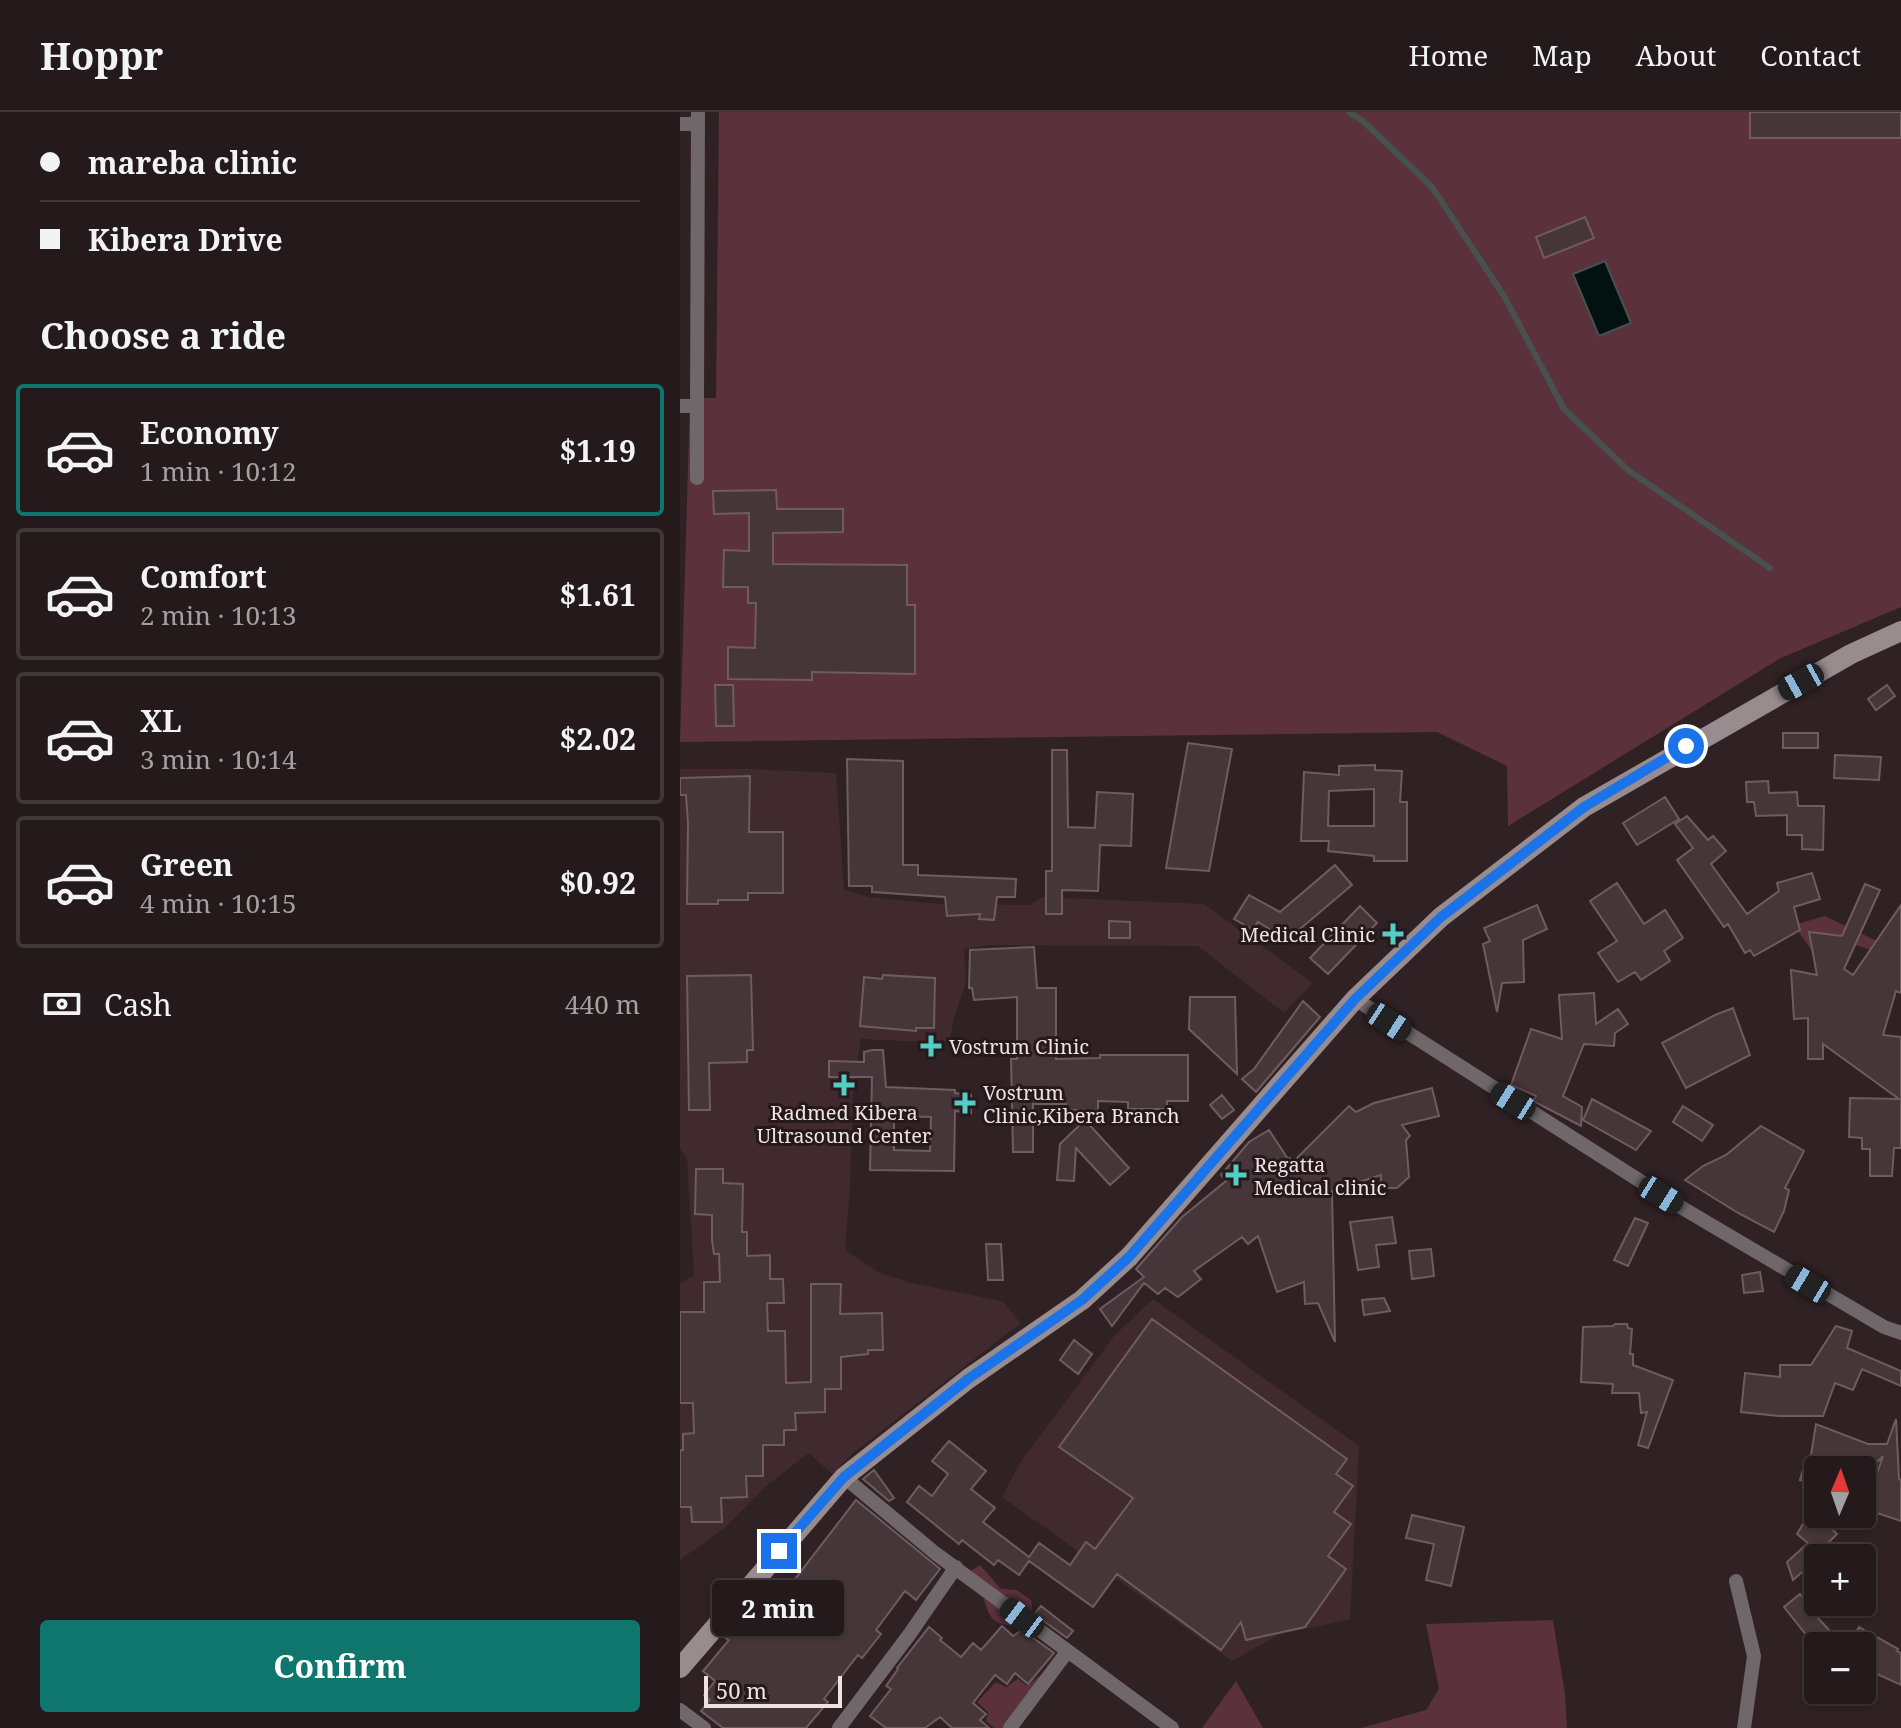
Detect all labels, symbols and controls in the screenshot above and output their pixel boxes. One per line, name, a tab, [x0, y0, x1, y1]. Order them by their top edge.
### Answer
text: Hoppr	[40, 29, 163, 81]
text: Home	[1409, 36, 1488, 74]
text: Map	[1532, 36, 1592, 74]
text: About	[1636, 36, 1716, 74]
text: Contact	[1760, 36, 1861, 74]
text: mareba clinic	[88, 142, 297, 183]
text: Kibera Drive	[88, 219, 283, 260]
text: Choose a ride	[40, 311, 286, 360]
text: Economy	[140, 412, 279, 453]
icon: car	[44, 414, 116, 486]
text: $1.19	[559, 430, 636, 471]
text: 1 min · 10:12	[140, 453, 297, 489]
text: Comfort	[140, 556, 267, 597]
icon: car	[44, 558, 116, 630]
text: $1.61	[559, 574, 636, 615]
text: 2 min · 10:13	[140, 597, 297, 633]
car	[1774, 660, 1828, 704]
text: XL	[140, 700, 182, 741]
icon: car	[44, 702, 116, 774]
text: $2.02	[559, 718, 636, 759]
route start	[1668, 728, 1704, 764]
text: 3 min · 10:14	[140, 741, 297, 777]
text: Green	[140, 844, 233, 885]
icon: car	[44, 846, 116, 918]
text: $0.92	[559, 862, 636, 903]
text: 4 min · 10:15	[140, 885, 297, 921]
place label: Medical Clinic	[1240, 921, 1375, 948]
marker: Medical Clinic	[1382, 923, 1404, 945]
icon: cash	[40, 982, 84, 1026]
text: Cash	[104, 984, 172, 1025]
text: 440 m	[565, 986, 640, 1022]
car	[1362, 999, 1416, 1045]
place label: Vostrum Clinic	[949, 1033, 1089, 1060]
marker: Vostrum Clinic	[920, 1035, 942, 1057]
marker: Radmed Kibera Ultrasound Center	[833, 1074, 855, 1096]
car	[1486, 1078, 1540, 1124]
place label: Vostrum Clinic,Kibera Branch	[983, 1079, 1180, 1129]
marker: Vostrum Clinic,Kibera Branch	[954, 1092, 976, 1114]
place label: Radmed Kibera Ultrasound Center	[757, 1099, 932, 1149]
place label: Regatta Medical clinic	[1254, 1151, 1386, 1201]
marker: Regatta Medical clinic	[1225, 1164, 1247, 1186]
car	[1634, 1172, 1688, 1218]
car	[1781, 1261, 1835, 1307]
north arrow	[1804, 1456, 1876, 1528]
map controls	[1804, 1456, 1876, 1704]
route end	[761, 1533, 797, 1569]
button: +	[1804, 1544, 1876, 1616]
callout: 2 min	[713, 1579, 845, 1635]
text: 2 min	[741, 1590, 815, 1626]
car	[996, 1594, 1048, 1642]
button: Confirm	[40, 1620, 640, 1712]
button: −	[1804, 1632, 1876, 1704]
scale bar	[704, 1672, 842, 1708]
text: 50 m	[716, 1675, 767, 1705]

